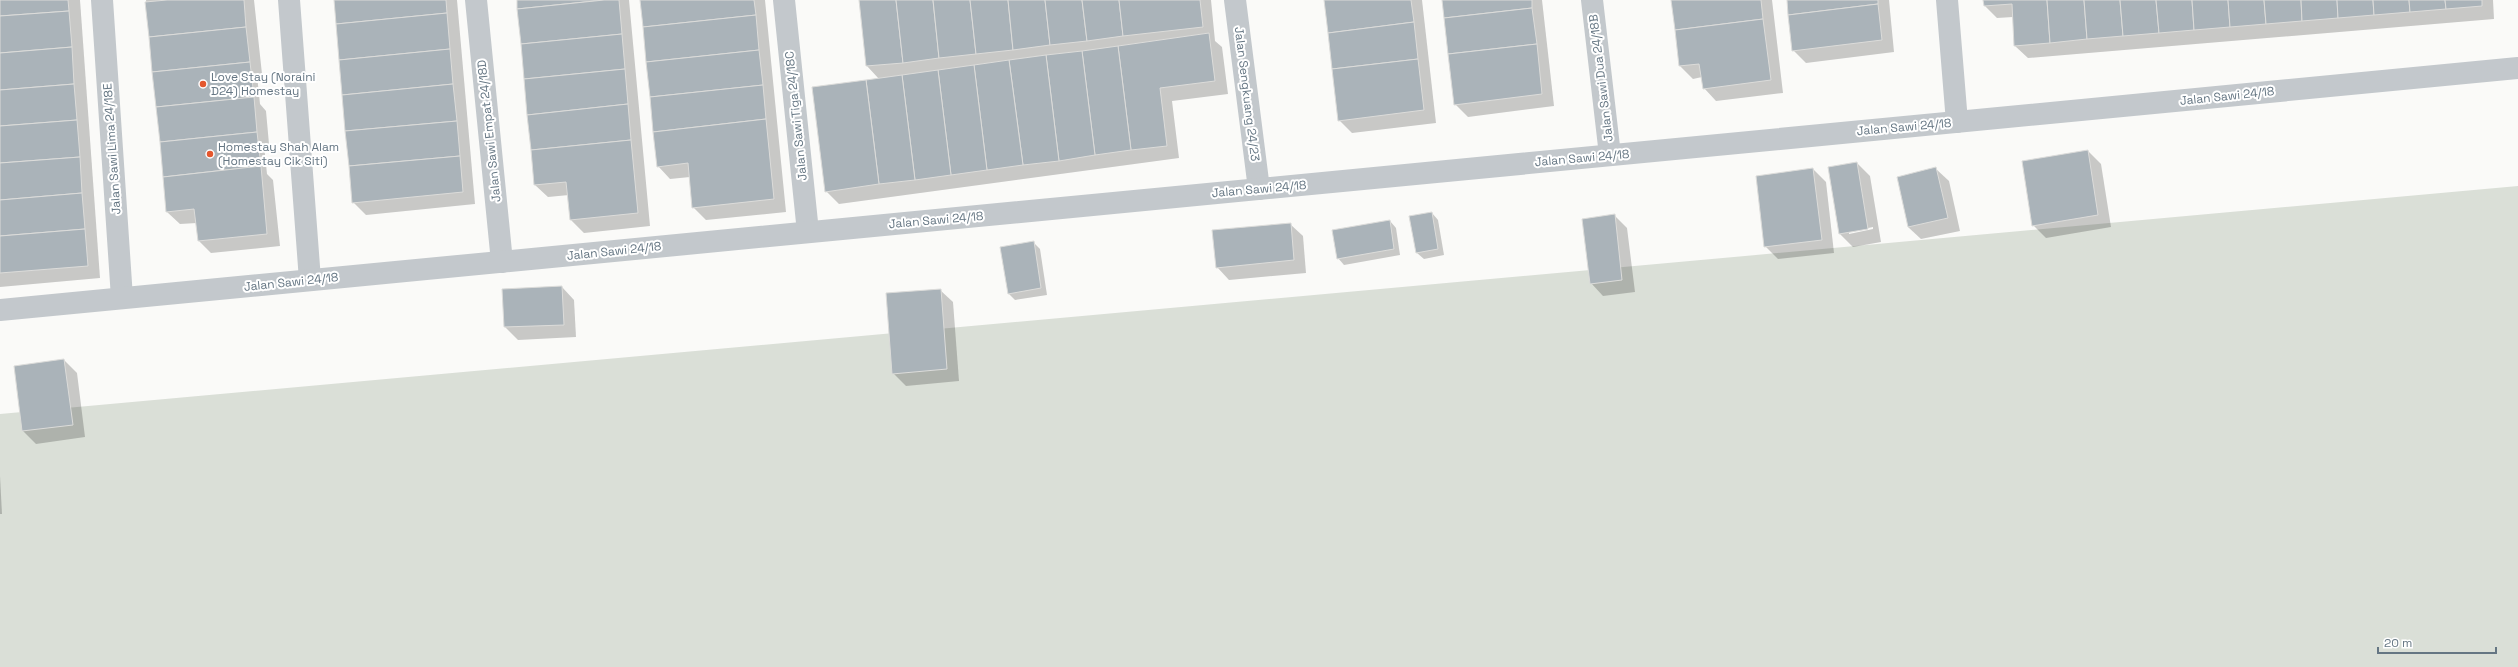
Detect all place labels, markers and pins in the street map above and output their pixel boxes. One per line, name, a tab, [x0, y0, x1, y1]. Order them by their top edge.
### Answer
place label: Love Stay (Noraini D24) Homestay	[211, 69, 316, 99]
marker: Love Stay (Noraini D24) Homestay	[198, 79, 208, 89]
place label: Homestay Shah Alam (Homestay Cik Siti)	[218, 139, 339, 169]
marker: Homestay Shah Alam (Homestay Cik Siti)	[205, 149, 215, 159]

